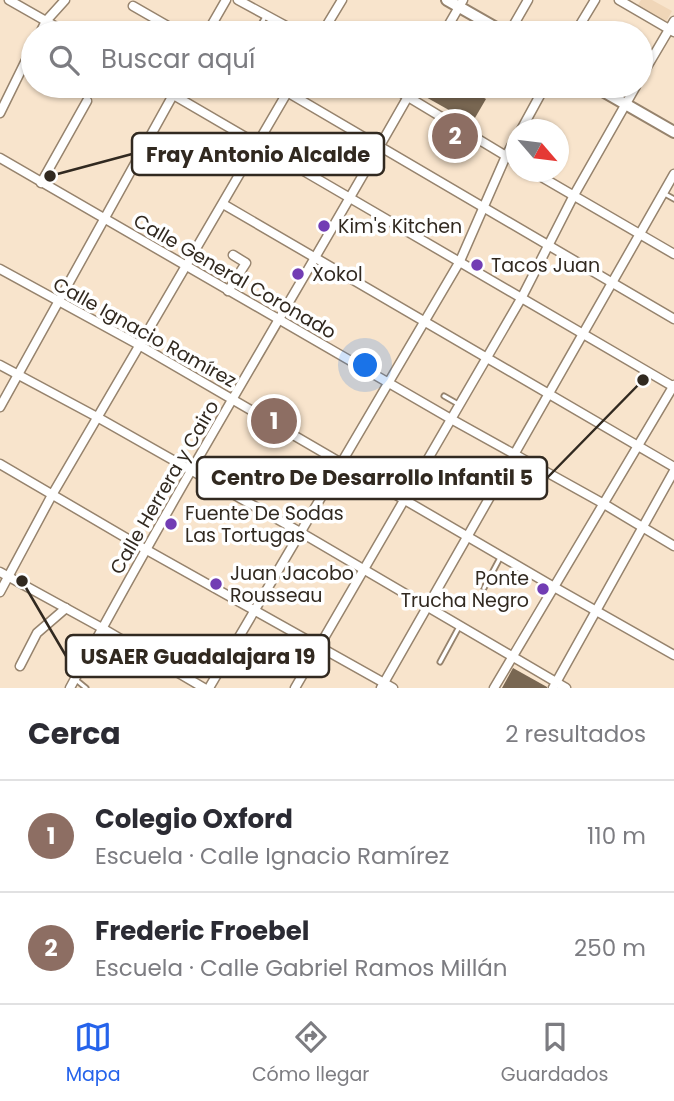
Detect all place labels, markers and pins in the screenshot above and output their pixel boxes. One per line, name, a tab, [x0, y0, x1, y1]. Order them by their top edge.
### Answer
pin: 2	[432, 110, 478, 162]
callout: Fray Antonio Alcalde	[132, 133, 384, 175]
place label: Kim's Kitchen	[338, 213, 462, 240]
marker: Kim's Kitchen	[316, 218, 332, 234]
place label: Tacos Juan	[491, 252, 600, 279]
marker: Tacos Juan	[469, 257, 485, 273]
place label: Xokol	[312, 261, 363, 288]
marker: Xokol	[290, 266, 306, 282]
pin: 1	[251, 395, 297, 447]
callout: Centro De Desarrollo Infantil 5	[197, 457, 547, 499]
place label: Fuente De Sodas Las Tortugas	[185, 500, 344, 549]
marker: Fuente De Sodas Las Tortugas	[163, 516, 179, 532]
place label: Juan Jacobo Rousseau	[230, 560, 354, 609]
place label: Ponte Trucha Negro	[401, 565, 529, 614]
marker: Juan Jacobo Rousseau	[208, 576, 224, 592]
marker: Ponte Trucha Negro	[535, 581, 551, 597]
callout: USAER Guadalajara 19	[66, 635, 329, 677]

